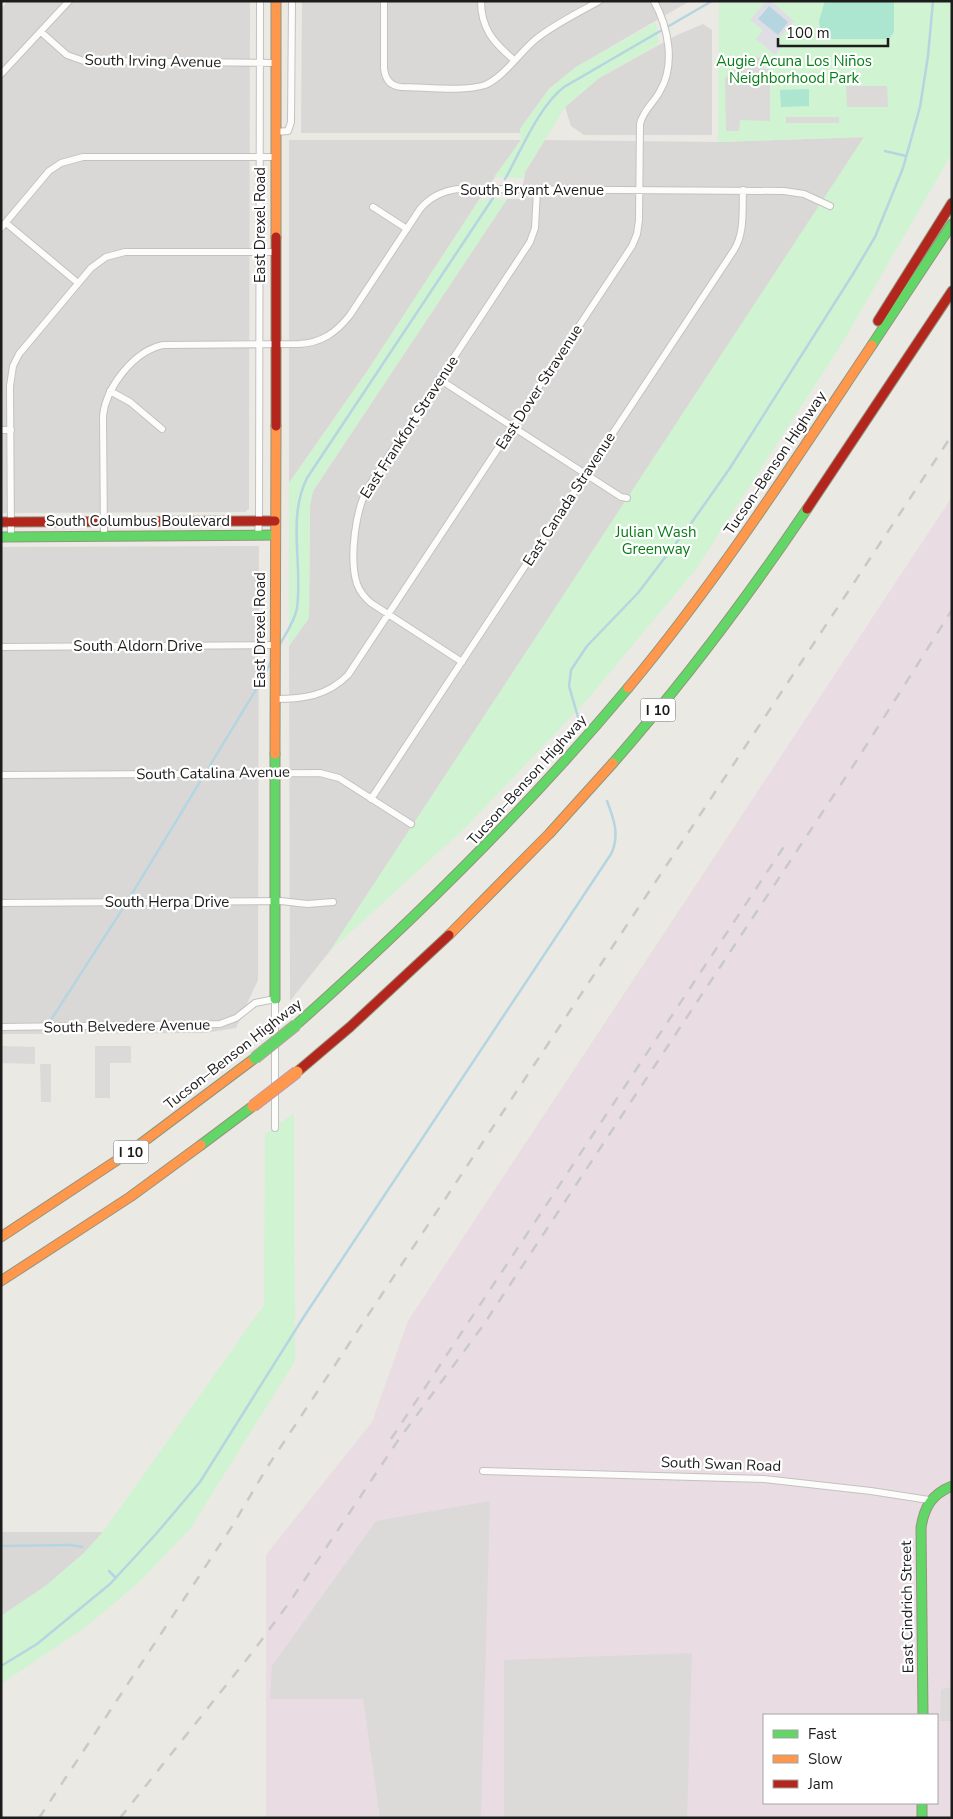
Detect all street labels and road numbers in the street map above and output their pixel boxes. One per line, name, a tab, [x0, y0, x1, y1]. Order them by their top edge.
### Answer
street label: South Irving Avenue	[84, 50, 222, 72]
street label: East Drexel Road	[250, 167, 270, 283]
street label: South Bryant Avenue	[460, 180, 604, 200]
street label: East Dover Stravenue	[491, 321, 587, 453]
street label: East Frankfort Stravenue	[355, 352, 463, 502]
street label: Tucson–Benson Highway	[719, 387, 831, 539]
street label: East Canada Stravenue	[518, 428, 620, 570]
street label: South Columbus Boulevard	[46, 511, 230, 531]
street label: East Drexel Road	[250, 572, 270, 688]
street label: South Aldorn Drive	[73, 636, 203, 656]
road number: I 10	[640, 698, 676, 722]
street label: Tucson–Benson Highway	[463, 710, 591, 850]
street label: South Catalina Avenue	[136, 762, 290, 784]
street label: South Herpa Drive	[105, 892, 229, 912]
street label: Tucson–Benson Highway	[160, 994, 306, 1114]
street label: South Belvedere Avenue	[44, 1015, 210, 1037]
road number: I 10	[114, 1140, 148, 1164]
street label: South Swan Road	[660, 1452, 782, 1476]
street label: East Cindrich Street	[896, 1540, 918, 1674]

